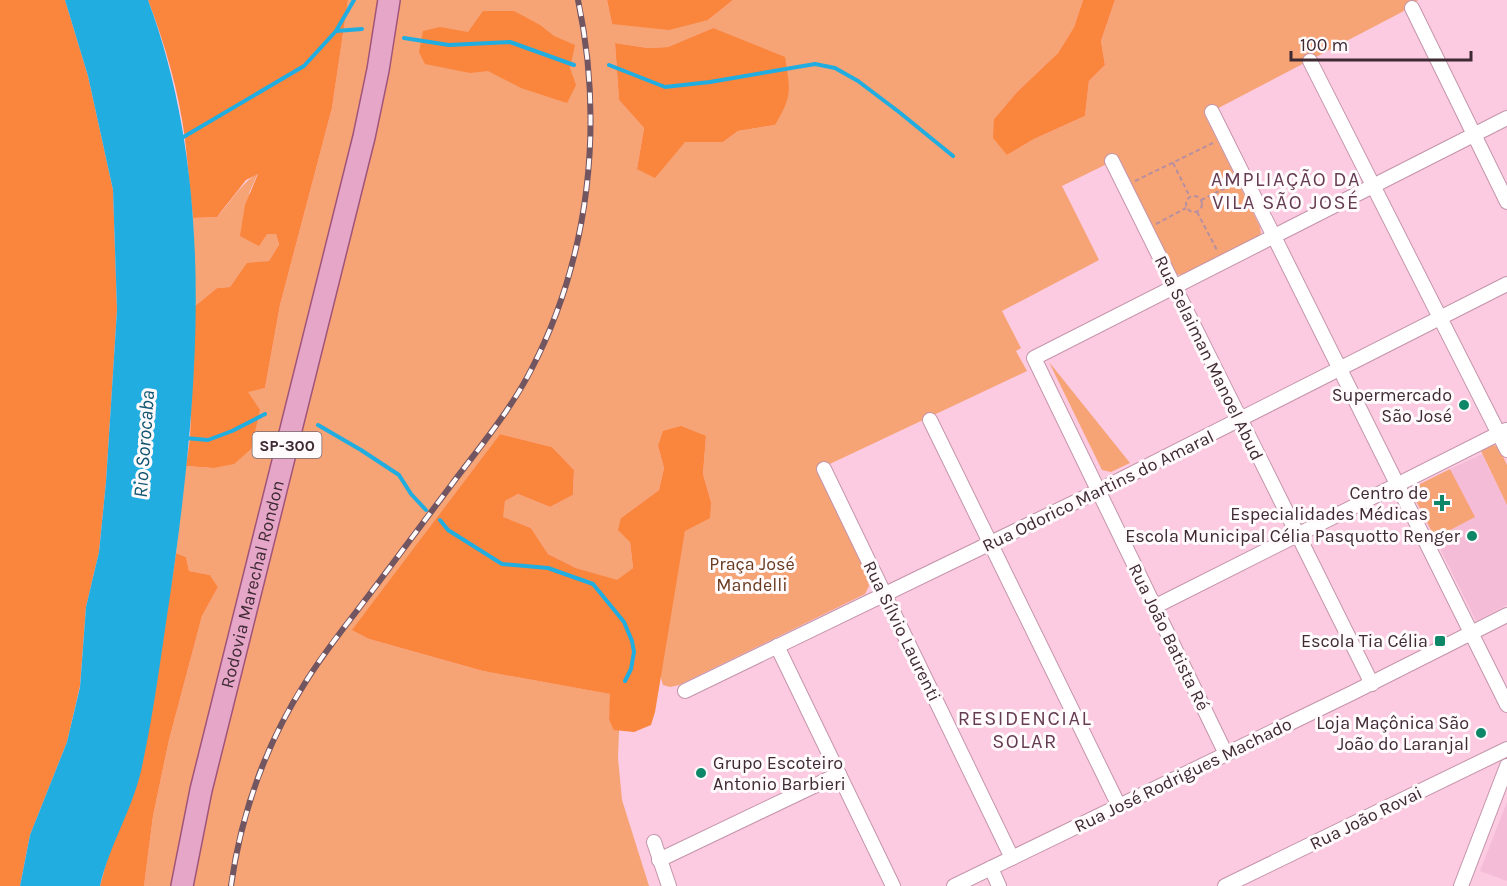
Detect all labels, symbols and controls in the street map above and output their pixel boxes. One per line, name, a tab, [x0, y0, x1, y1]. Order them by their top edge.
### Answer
scale bar	[1291, 24, 1471, 62]
text: 100 m	[1300, 34, 1348, 56]
district label: AMPLIAÇÃO DA VILA SÃO JOSÉ	[1211, 168, 1361, 214]
street label: Rua Selaiman Manoel Abud	[1150, 252, 1268, 464]
place label: Supermercado São José	[1332, 384, 1452, 427]
water label: Rio Sorocaba	[129, 389, 159, 499]
marker: Supermercado São José	[1457, 398, 1471, 412]
street label: Rua Odorico Martins do Amaral	[978, 425, 1218, 557]
road number: SP-300	[252, 432, 322, 458]
street label: Rodovia Marechal Rondon	[216, 478, 289, 690]
place label: Centro de Especialidades Médicas	[1230, 482, 1428, 525]
marker: Centro de Especialidades Médicas	[1433, 494, 1451, 512]
place label: Escola Municipal Célia Pasquotto Renger	[1125, 525, 1460, 547]
marker: Escola Municipal Célia Pasquotto Renger	[1465, 529, 1479, 543]
park label: Praça José Mandelli	[709, 553, 795, 596]
street label: Rua Sílvio Laurenti	[858, 557, 946, 705]
street label: Rua João Batista Ré	[1124, 560, 1214, 714]
place label: Escola Tia Célia	[1301, 630, 1428, 652]
marker: Escola Tia Célia	[1433, 634, 1447, 648]
district label: RESIDENCIAL SOLAR	[958, 707, 1092, 753]
place label: Loja Maçônica São João do Laranjal	[1316, 712, 1469, 755]
street label: Rua José Rodrigues Machado	[1071, 713, 1295, 837]
marker: Loja Maçônica São João do Laranjal	[1474, 726, 1488, 740]
place label: Grupo Escoteiro Antonio Barbieri	[713, 752, 846, 795]
marker: Grupo Escoteiro Antonio Barbieri	[694, 766, 708, 780]
street label: Rua João Rovai	[1306, 781, 1426, 855]

